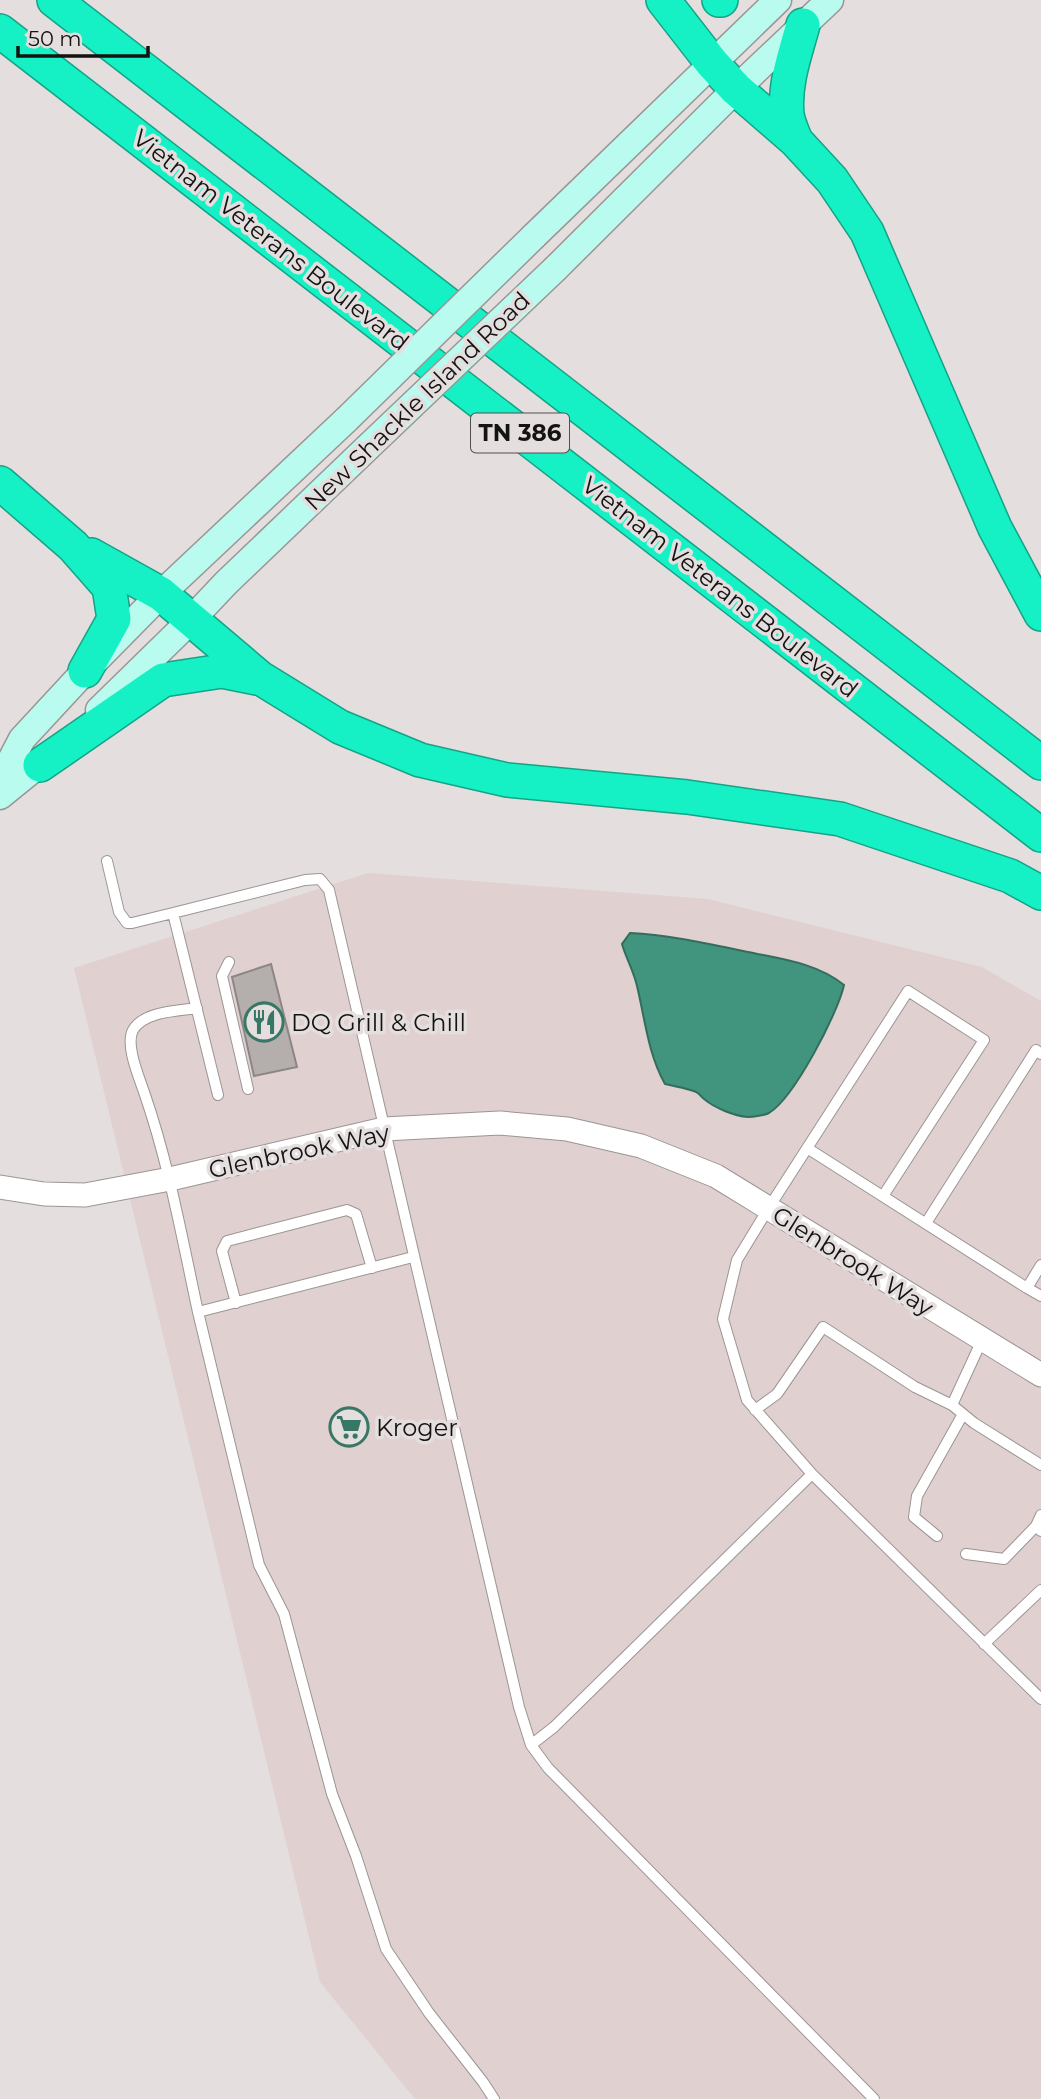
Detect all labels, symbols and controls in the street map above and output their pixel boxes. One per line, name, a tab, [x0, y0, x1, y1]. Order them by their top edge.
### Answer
scale bar	[18, 14, 147, 58]
text: 50 m	[28, 26, 82, 51]
street label: Vietnam Veterans Boulevard	[127, 123, 415, 357]
street label: New Shackle Island Road	[298, 286, 536, 516]
road number: TN 386	[471, 414, 569, 452]
street label: Vietnam Veterans Boulevard	[576, 470, 864, 704]
restaurant icon: DQ Grill & Chill	[243, 1001, 285, 1043]
place label: DQ Grill & Chill	[291, 1008, 466, 1037]
street label: Glenbrook Way	[206, 1118, 392, 1184]
street label: Glenbrook Way	[767, 1200, 939, 1322]
supermarket icon: Kroger	[328, 1406, 370, 1448]
place label: Kroger	[376, 1413, 458, 1442]

